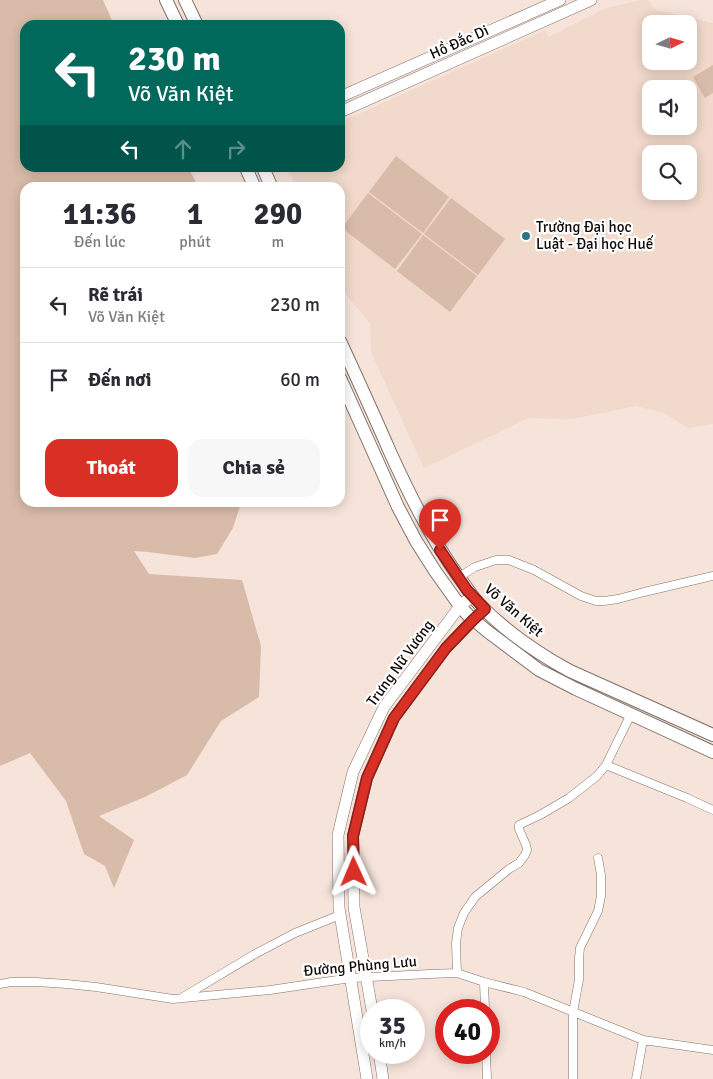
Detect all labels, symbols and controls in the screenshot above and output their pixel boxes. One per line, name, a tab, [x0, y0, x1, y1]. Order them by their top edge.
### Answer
north arrow	[642, 15, 698, 70]
map controls	[642, 15, 697, 200]
street label: Hồ Đắc Di	[426, 20, 491, 63]
text: 230 m	[128, 37, 221, 80]
icon: left	[45, 40, 110, 105]
text: Võ Văn Kiệt	[128, 80, 234, 107]
button: sound	[642, 80, 697, 135]
icon: left	[116, 135, 144, 163]
icon: ahead	[169, 135, 197, 163]
icon: right	[222, 135, 250, 163]
button: search	[642, 145, 697, 200]
text: 11:36	[63, 196, 136, 233]
text: 1	[187, 196, 203, 233]
text: 290	[254, 196, 302, 233]
place label: Trường Đại học Luật - Đại học Huế	[536, 218, 654, 253]
marker: Trường Đại học Luật - Đại học Huế	[520, 230, 532, 242]
text: Đến lúc	[74, 232, 125, 252]
text: phút	[179, 232, 211, 252]
text: m	[272, 232, 284, 252]
text: Rẽ trái	[88, 283, 143, 307]
icon: left	[45, 291, 73, 319]
text: 230 m	[270, 293, 320, 317]
text: Võ Văn Kiệt	[88, 307, 165, 327]
icon: arrive	[45, 366, 73, 394]
text: Đến nơi	[88, 368, 151, 392]
text: 60 m	[280, 368, 320, 392]
button: Thoát	[45, 439, 178, 497]
button: Chia sẻ	[188, 439, 320, 497]
pin	[419, 499, 461, 550]
icon: arrive	[426, 506, 454, 534]
street label: Võ Văn Kiệt	[481, 580, 547, 640]
street label: Trưng Nữ Vương	[363, 616, 437, 710]
position arrow	[327, 845, 379, 897]
street label: Đường Phùng Lưu	[303, 952, 417, 980]
speed limit sign: 40	[435, 999, 500, 1064]
text: 35	[379, 1010, 406, 1041]
text: km/h	[379, 1036, 406, 1051]

